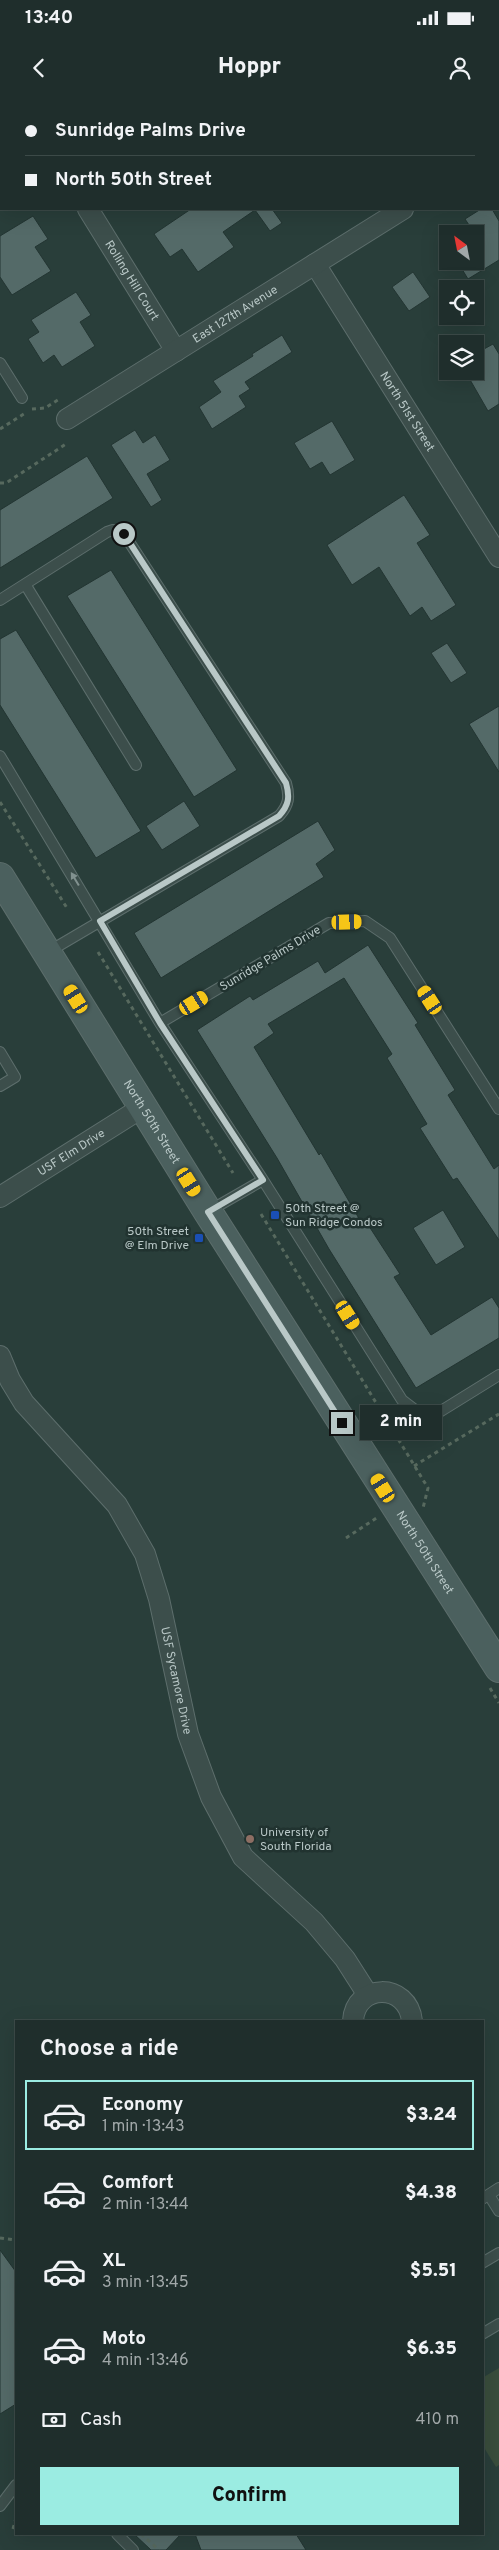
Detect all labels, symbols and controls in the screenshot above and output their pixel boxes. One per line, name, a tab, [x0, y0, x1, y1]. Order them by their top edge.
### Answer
text: 13:40	[25, 6, 73, 30]
icon: back	[25, 54, 53, 82]
text: Hoppr	[218, 54, 281, 81]
icon: person	[446, 54, 474, 82]
text: Sunridge Palms Drive	[55, 119, 246, 143]
text: North 50th Street	[55, 168, 212, 192]
north arrow	[439, 225, 484, 270]
map controls	[439, 225, 484, 380]
street label: Rolling Hill Court	[100, 238, 162, 324]
button: locate	[439, 280, 484, 325]
street label: East 127th Avenue	[190, 282, 281, 348]
button: layers	[439, 335, 484, 380]
street label: North 51st Street	[376, 369, 438, 455]
route start	[113, 523, 135, 545]
one-way arrow	[71, 873, 80, 886]
car	[331, 914, 362, 930]
street label: Sunridge Palms Drive	[217, 922, 324, 995]
car	[61, 982, 90, 1016]
car	[415, 983, 444, 1017]
car	[177, 989, 210, 1017]
street label: North 50th Street	[119, 1077, 183, 1167]
street label: USF Elm Drive	[35, 1126, 108, 1180]
car	[174, 1165, 203, 1199]
place label: 50th Street @ Sun Ridge Condos	[285, 1201, 383, 1231]
marker: 50th Street @ Sun Ridge Condos	[269, 1209, 281, 1221]
place label: 50th Street @ Elm Drive	[125, 1224, 189, 1254]
marker: 50th Street @ Elm Drive	[193, 1232, 205, 1244]
car	[333, 1298, 362, 1332]
callout: 2 min	[360, 1406, 442, 1440]
route end	[331, 1412, 353, 1434]
text: 2 min	[380, 1412, 422, 1432]
car	[368, 1471, 397, 1505]
street label: North 50th Street	[392, 1508, 457, 1598]
street label: USF Sycamore Drive	[156, 1625, 195, 1736]
place label: University of South Florida	[260, 1825, 332, 1855]
marker: University of South Florida	[244, 1833, 256, 1845]
text: Choose a ride	[40, 2036, 178, 2063]
icon: car	[42, 2093, 87, 2138]
text: Economy	[102, 2093, 183, 2117]
text: $3.24	[406, 2103, 457, 2127]
text: 1 min · 13:43	[102, 2117, 185, 2137]
icon: car	[42, 2171, 87, 2216]
text: Comfort	[102, 2171, 174, 2195]
text: $4.38	[405, 2181, 457, 2205]
text: 2 min · 13:44	[102, 2195, 189, 2215]
icon: car	[42, 2249, 87, 2294]
text: XL	[102, 2249, 125, 2273]
text: $5.51	[410, 2259, 457, 2283]
text: 3 min · 13:45	[102, 2273, 189, 2293]
icon: car	[42, 2327, 87, 2372]
text: Moto	[102, 2327, 146, 2351]
text: $6.35	[406, 2337, 457, 2361]
text: 4 min · 13:46	[102, 2351, 189, 2371]
icon: cash	[40, 2406, 68, 2434]
text: Cash	[80, 2408, 122, 2432]
text: 410 m	[416, 2410, 459, 2430]
button: Confirm	[40, 2467, 459, 2525]

